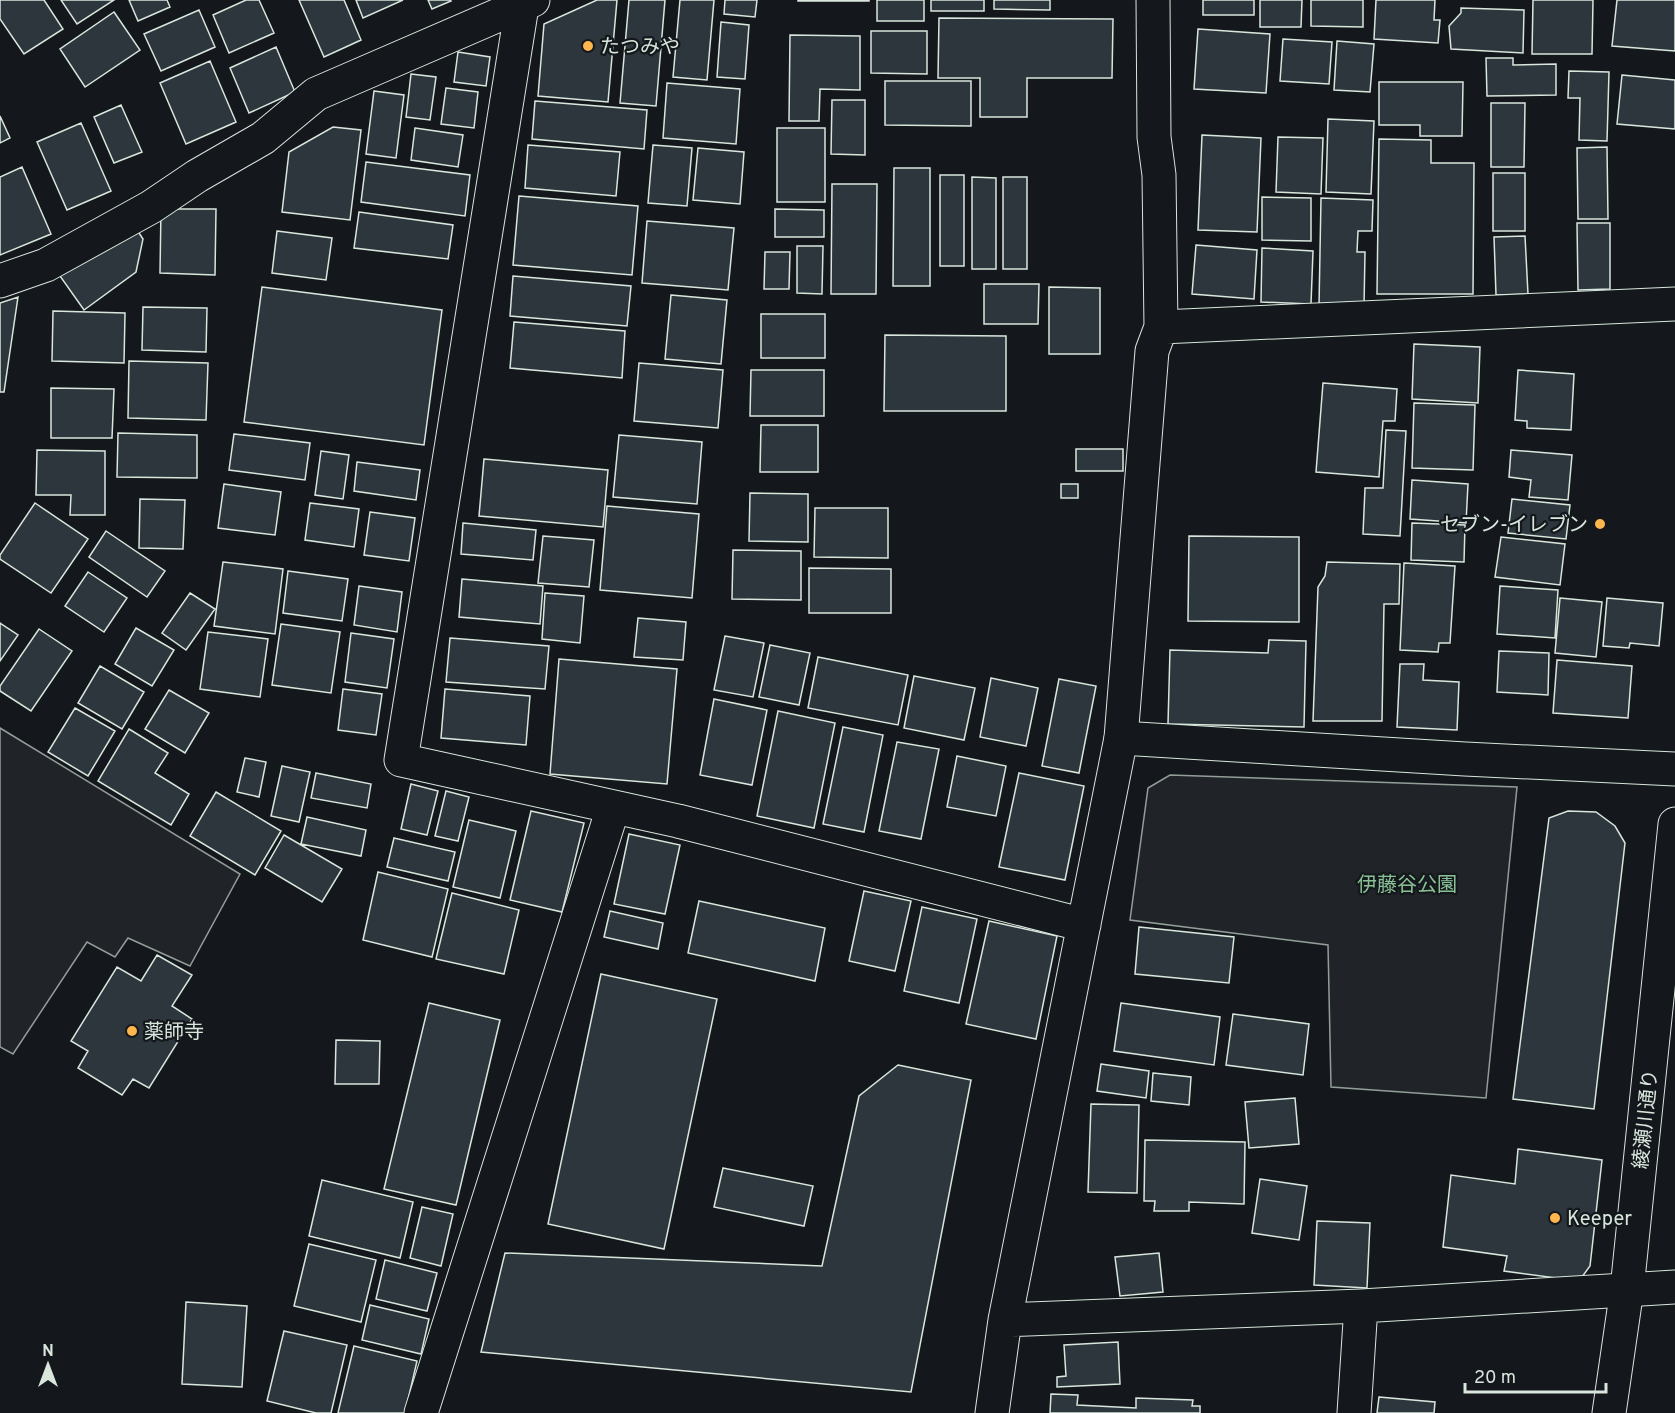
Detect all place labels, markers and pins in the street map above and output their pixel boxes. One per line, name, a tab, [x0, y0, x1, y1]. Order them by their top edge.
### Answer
place label: たつみや	[600, 35, 680, 61]
marker: たつみや	[581, 39, 595, 53]
place label: セブン-イレブン	[1440, 513, 1588, 539]
marker: セブン-イレブン	[1593, 517, 1607, 531]
place label: 薬師寺	[144, 1020, 204, 1046]
marker: 薬師寺	[125, 1024, 139, 1038]
place label: Keeper	[1567, 1207, 1632, 1233]
marker: Keeper	[1548, 1211, 1562, 1225]

